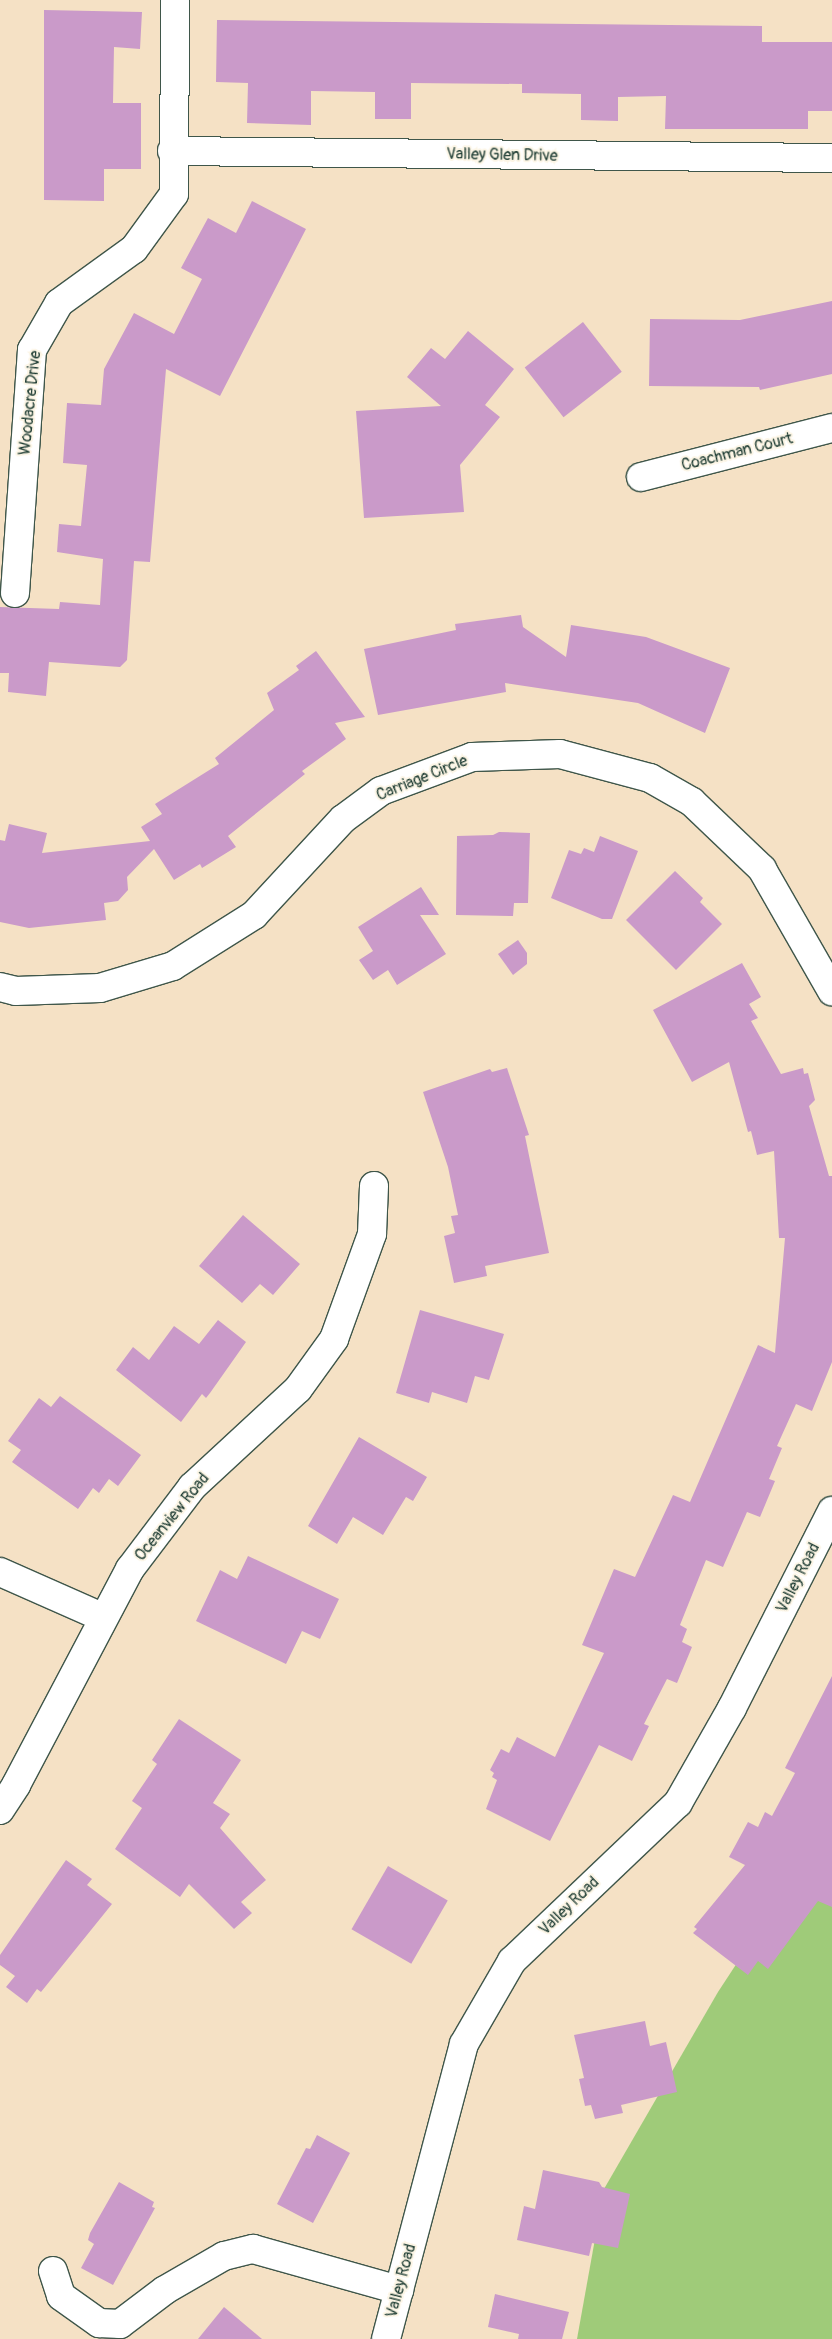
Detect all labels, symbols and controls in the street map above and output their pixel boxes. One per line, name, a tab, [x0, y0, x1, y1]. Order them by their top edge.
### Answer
street label: Valley Glen Drive	[446, 144, 558, 166]
street label: Woodacre Drive	[15, 350, 45, 456]
street label: Coachman Court	[679, 429, 795, 475]
street label: Carriage Circle	[374, 751, 470, 805]
street label: Oceanview Road	[131, 1469, 213, 1565]
street label: Valley Road	[772, 1540, 824, 1616]
street label: Valley Road	[535, 1873, 603, 1939]
street label: Valley Road	[382, 2242, 420, 2320]

